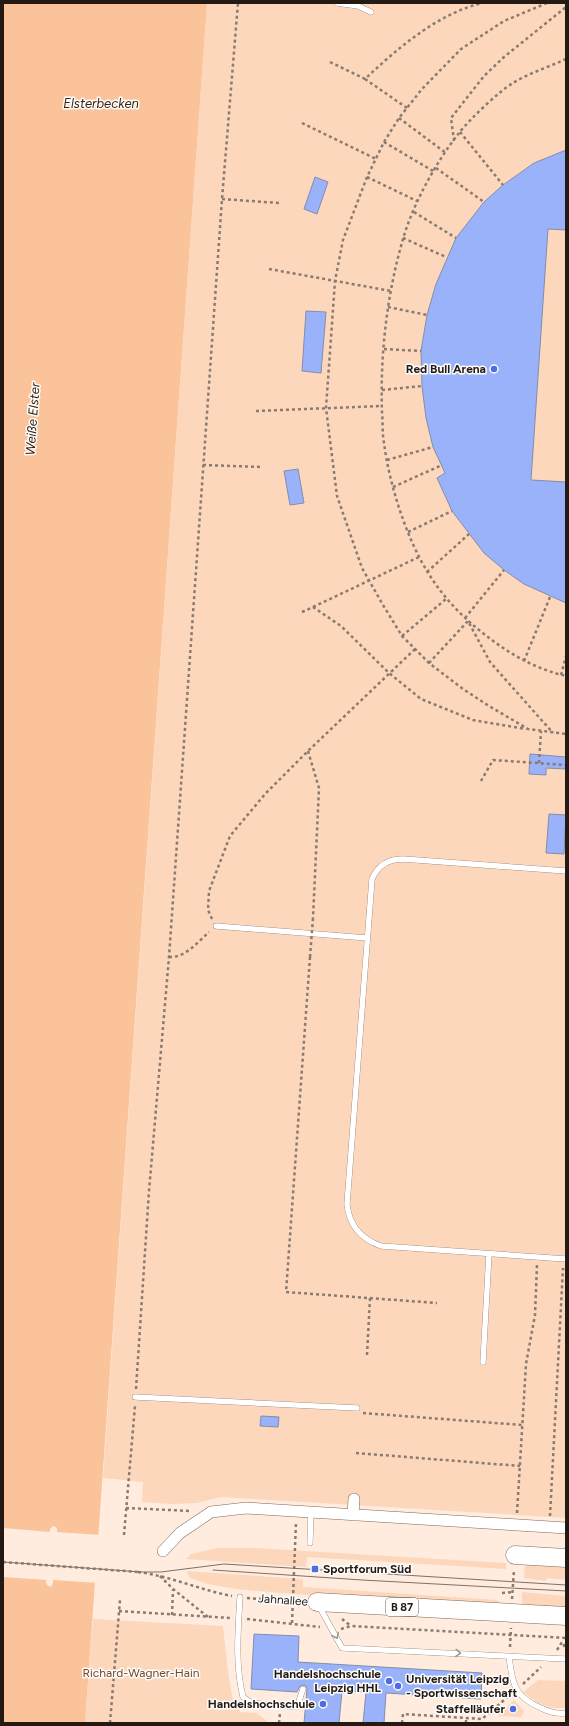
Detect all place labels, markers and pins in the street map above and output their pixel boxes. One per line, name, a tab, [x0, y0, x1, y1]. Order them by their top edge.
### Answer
place label: Red Bull Arena	[406, 362, 486, 376]
marker: Red Bull Arena	[489, 364, 499, 374]
place label: Sportforum Süd	[323, 1562, 411, 1576]
marker: Sportforum Süd	[310, 1564, 320, 1574]
place label: Handelshochschule Leipzig HHL	[274, 1667, 382, 1695]
place label: Universität Leipzig - Sportwissenschaft	[406, 1672, 517, 1700]
marker: Handelshochschule Leipzig HHL	[384, 1676, 394, 1686]
marker: Universität Leipzig - Sportwissenschaft	[393, 1681, 403, 1691]
place label: Handelshochschule	[208, 1697, 315, 1711]
marker: Handelshochschule	[318, 1699, 328, 1709]
place label: Staffelläufer	[436, 1702, 505, 1716]
marker: Staffelläufer	[508, 1704, 518, 1714]

